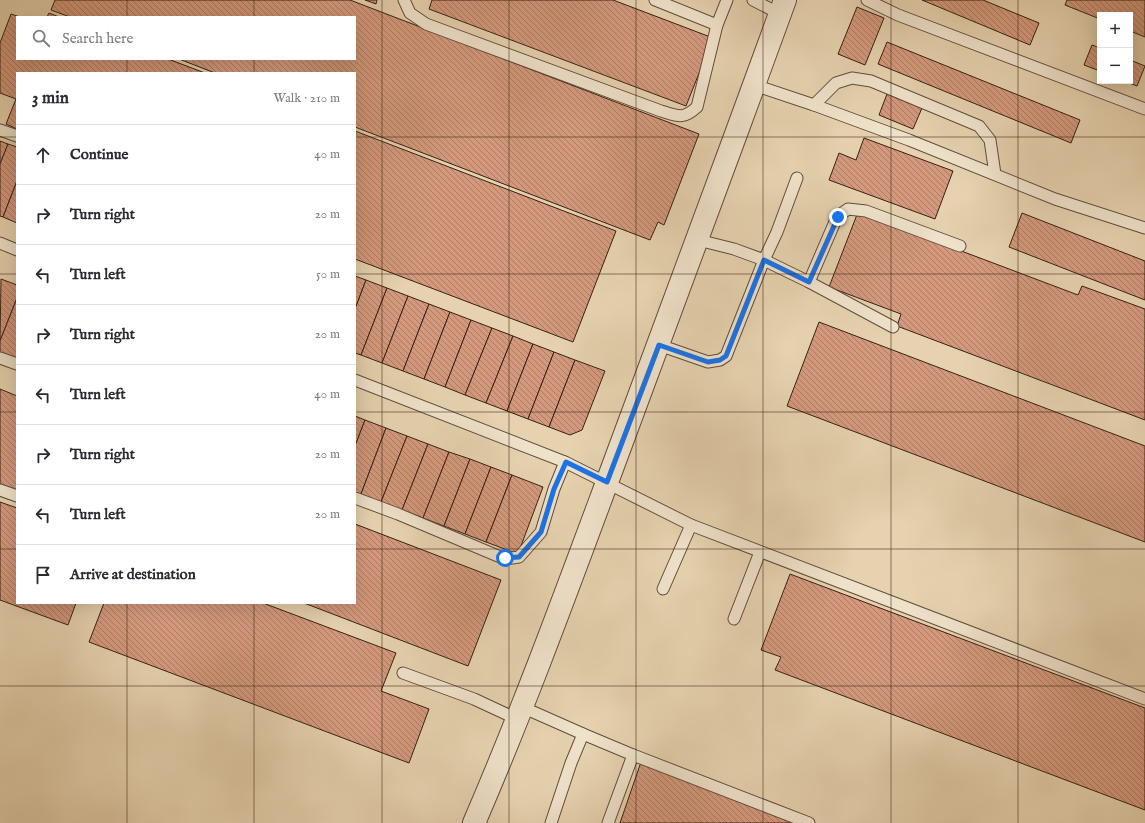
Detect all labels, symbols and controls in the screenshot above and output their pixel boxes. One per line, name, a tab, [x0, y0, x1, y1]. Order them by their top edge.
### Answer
map controls	[1097, 12, 1133, 84]
button: +	[1097, 12, 1133, 48]
search box	[16, 16, 356, 60]
icon: search	[30, 27, 52, 49]
text: Search here	[62, 29, 133, 48]
button: −	[1097, 48, 1133, 84]
text: 3 min	[32, 88, 69, 109]
text: Walk · 210 m	[274, 90, 340, 107]
icon: ahead	[32, 144, 54, 166]
text: Continue	[70, 145, 128, 164]
text: 40 m	[314, 146, 340, 163]
icon: right	[32, 204, 54, 226]
text: Turn right	[70, 205, 135, 224]
text: 20 m	[315, 206, 340, 223]
route end	[829, 208, 847, 226]
icon: left	[32, 264, 54, 286]
text: Turn left	[70, 265, 126, 284]
text: 50 m	[316, 266, 340, 283]
icon: right	[32, 324, 54, 346]
text: Turn right	[70, 325, 135, 344]
text: 20 m	[315, 326, 340, 343]
icon: left	[32, 384, 54, 406]
text: Turn left	[70, 385, 126, 404]
text: 40 m	[314, 386, 340, 403]
icon: right	[32, 444, 54, 466]
text: Turn right	[70, 445, 135, 464]
text: 20 m	[315, 446, 340, 463]
icon: left	[32, 504, 54, 526]
text: Turn left	[70, 505, 126, 524]
text: 20 m	[315, 506, 340, 523]
route start	[496, 549, 514, 567]
icon: arrive	[32, 564, 54, 586]
text: Arrive at destination	[70, 565, 196, 584]

